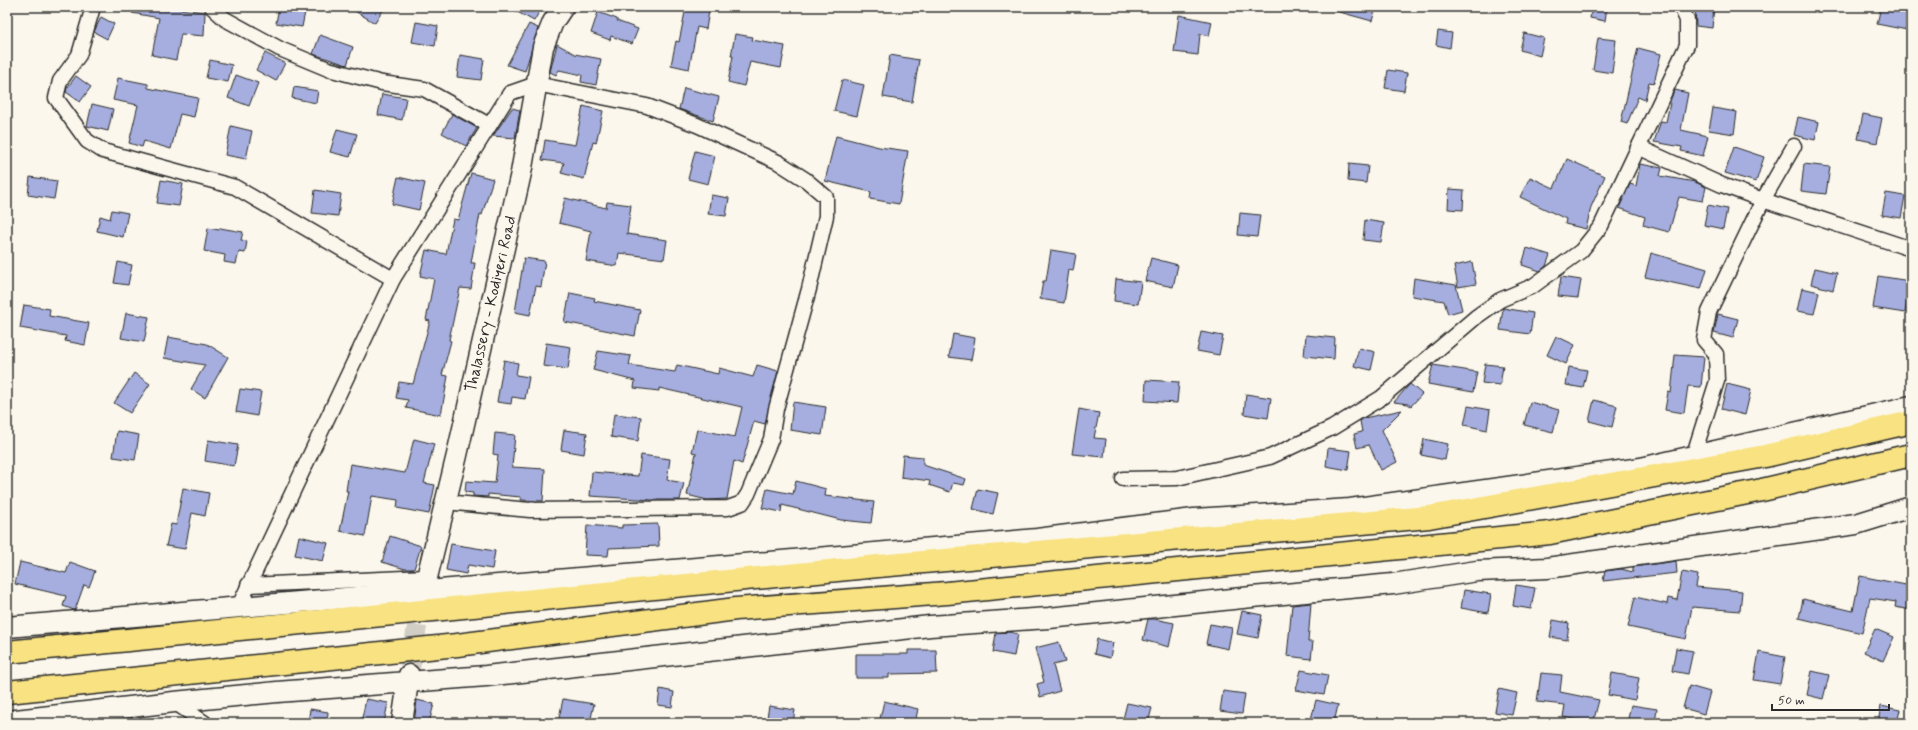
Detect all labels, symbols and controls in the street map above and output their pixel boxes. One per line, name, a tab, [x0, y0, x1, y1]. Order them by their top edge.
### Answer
street label: Thalassery - Kodiyeri Road	[460, 214, 522, 394]
scale bar	[1772, 686, 1889, 712]
text: 50 m	[1778, 693, 1805, 709]

